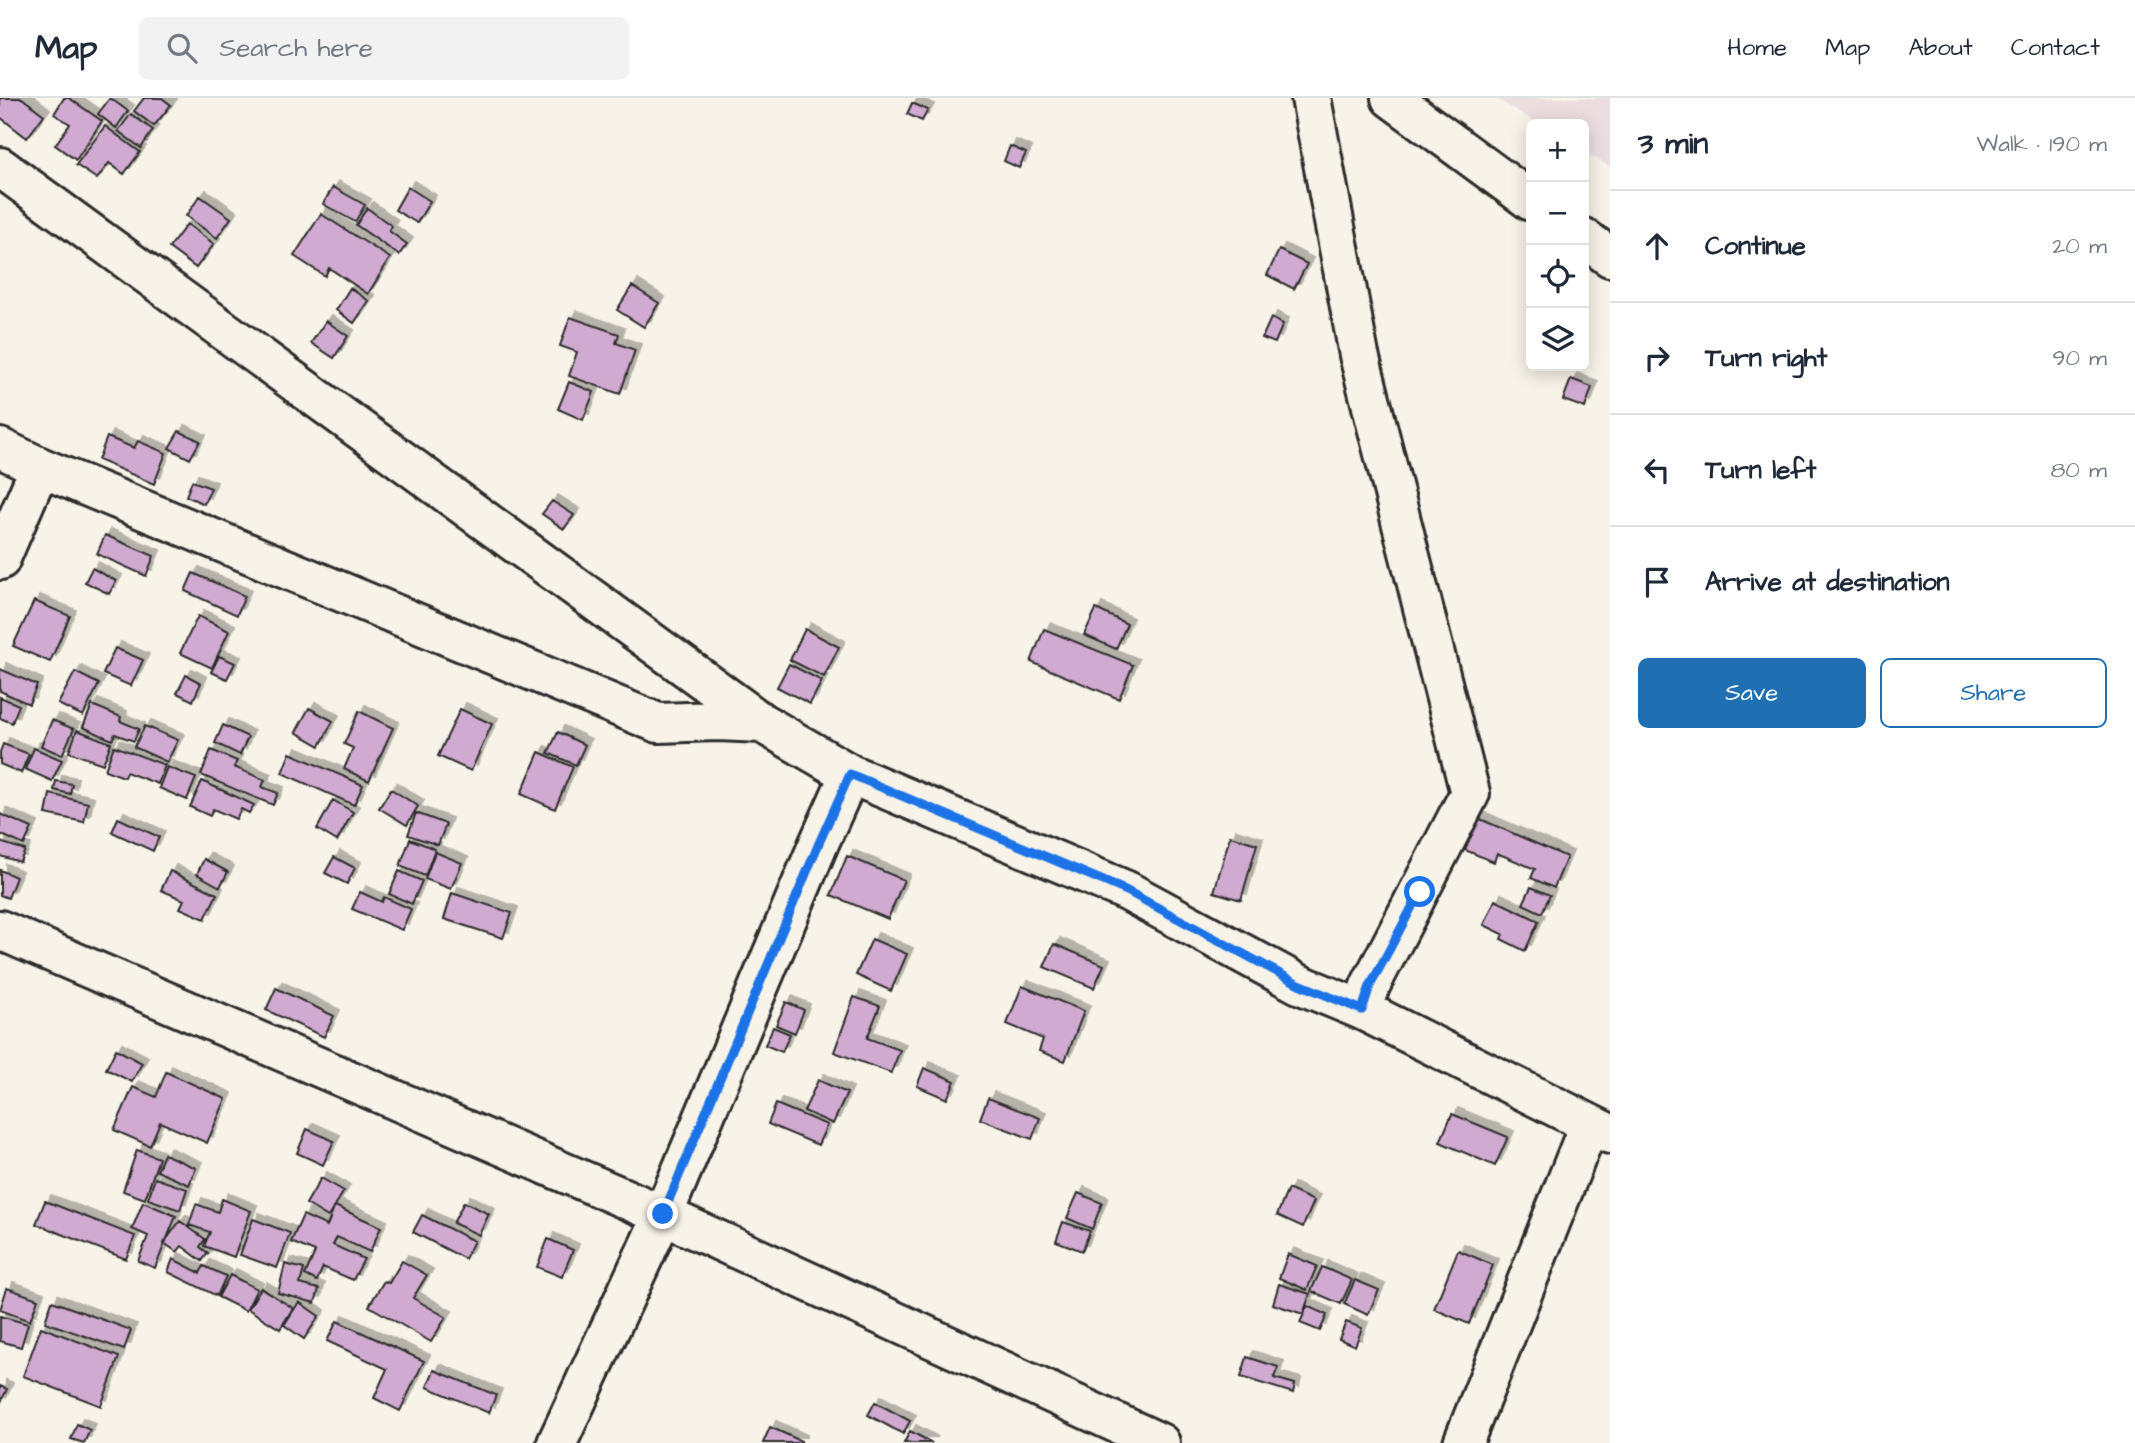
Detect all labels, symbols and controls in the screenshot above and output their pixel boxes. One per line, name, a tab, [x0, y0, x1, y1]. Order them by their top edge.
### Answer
search box	[139, 17, 629, 80]
text: Map	[35, 25, 97, 71]
icon: search	[163, 29, 201, 67]
text: Search here	[219, 30, 373, 66]
text: Home	[1727, 31, 1787, 65]
text: Map	[1825, 31, 1870, 65]
text: About	[1908, 31, 1973, 65]
text: Contact	[2011, 31, 2100, 65]
map controls	[1526, 119, 1589, 371]
button: +	[1526, 119, 1589, 182]
text: 3 min	[1638, 123, 1708, 165]
text: Walk · 190 m	[1977, 128, 2107, 160]
button: −	[1526, 182, 1589, 245]
icon: ahead	[1638, 227, 1676, 265]
text: Continue	[1705, 228, 1806, 264]
text: 20 m	[2052, 230, 2107, 262]
button: locate	[1526, 245, 1589, 308]
button: layers	[1526, 308, 1589, 371]
icon: right	[1638, 339, 1676, 377]
text: Turn right	[1705, 340, 1827, 376]
text: 90 m	[2052, 342, 2107, 374]
icon: left	[1638, 451, 1676, 489]
text: Turn left	[1705, 452, 1816, 488]
text: 80 m	[2050, 454, 2107, 486]
icon: arrive	[1638, 563, 1676, 601]
text: Arrive at destination	[1705, 564, 1950, 600]
button: Save	[1638, 658, 1866, 728]
button: Share	[1880, 658, 2107, 728]
route start	[1404, 876, 1435, 907]
route end	[647, 1198, 678, 1229]

